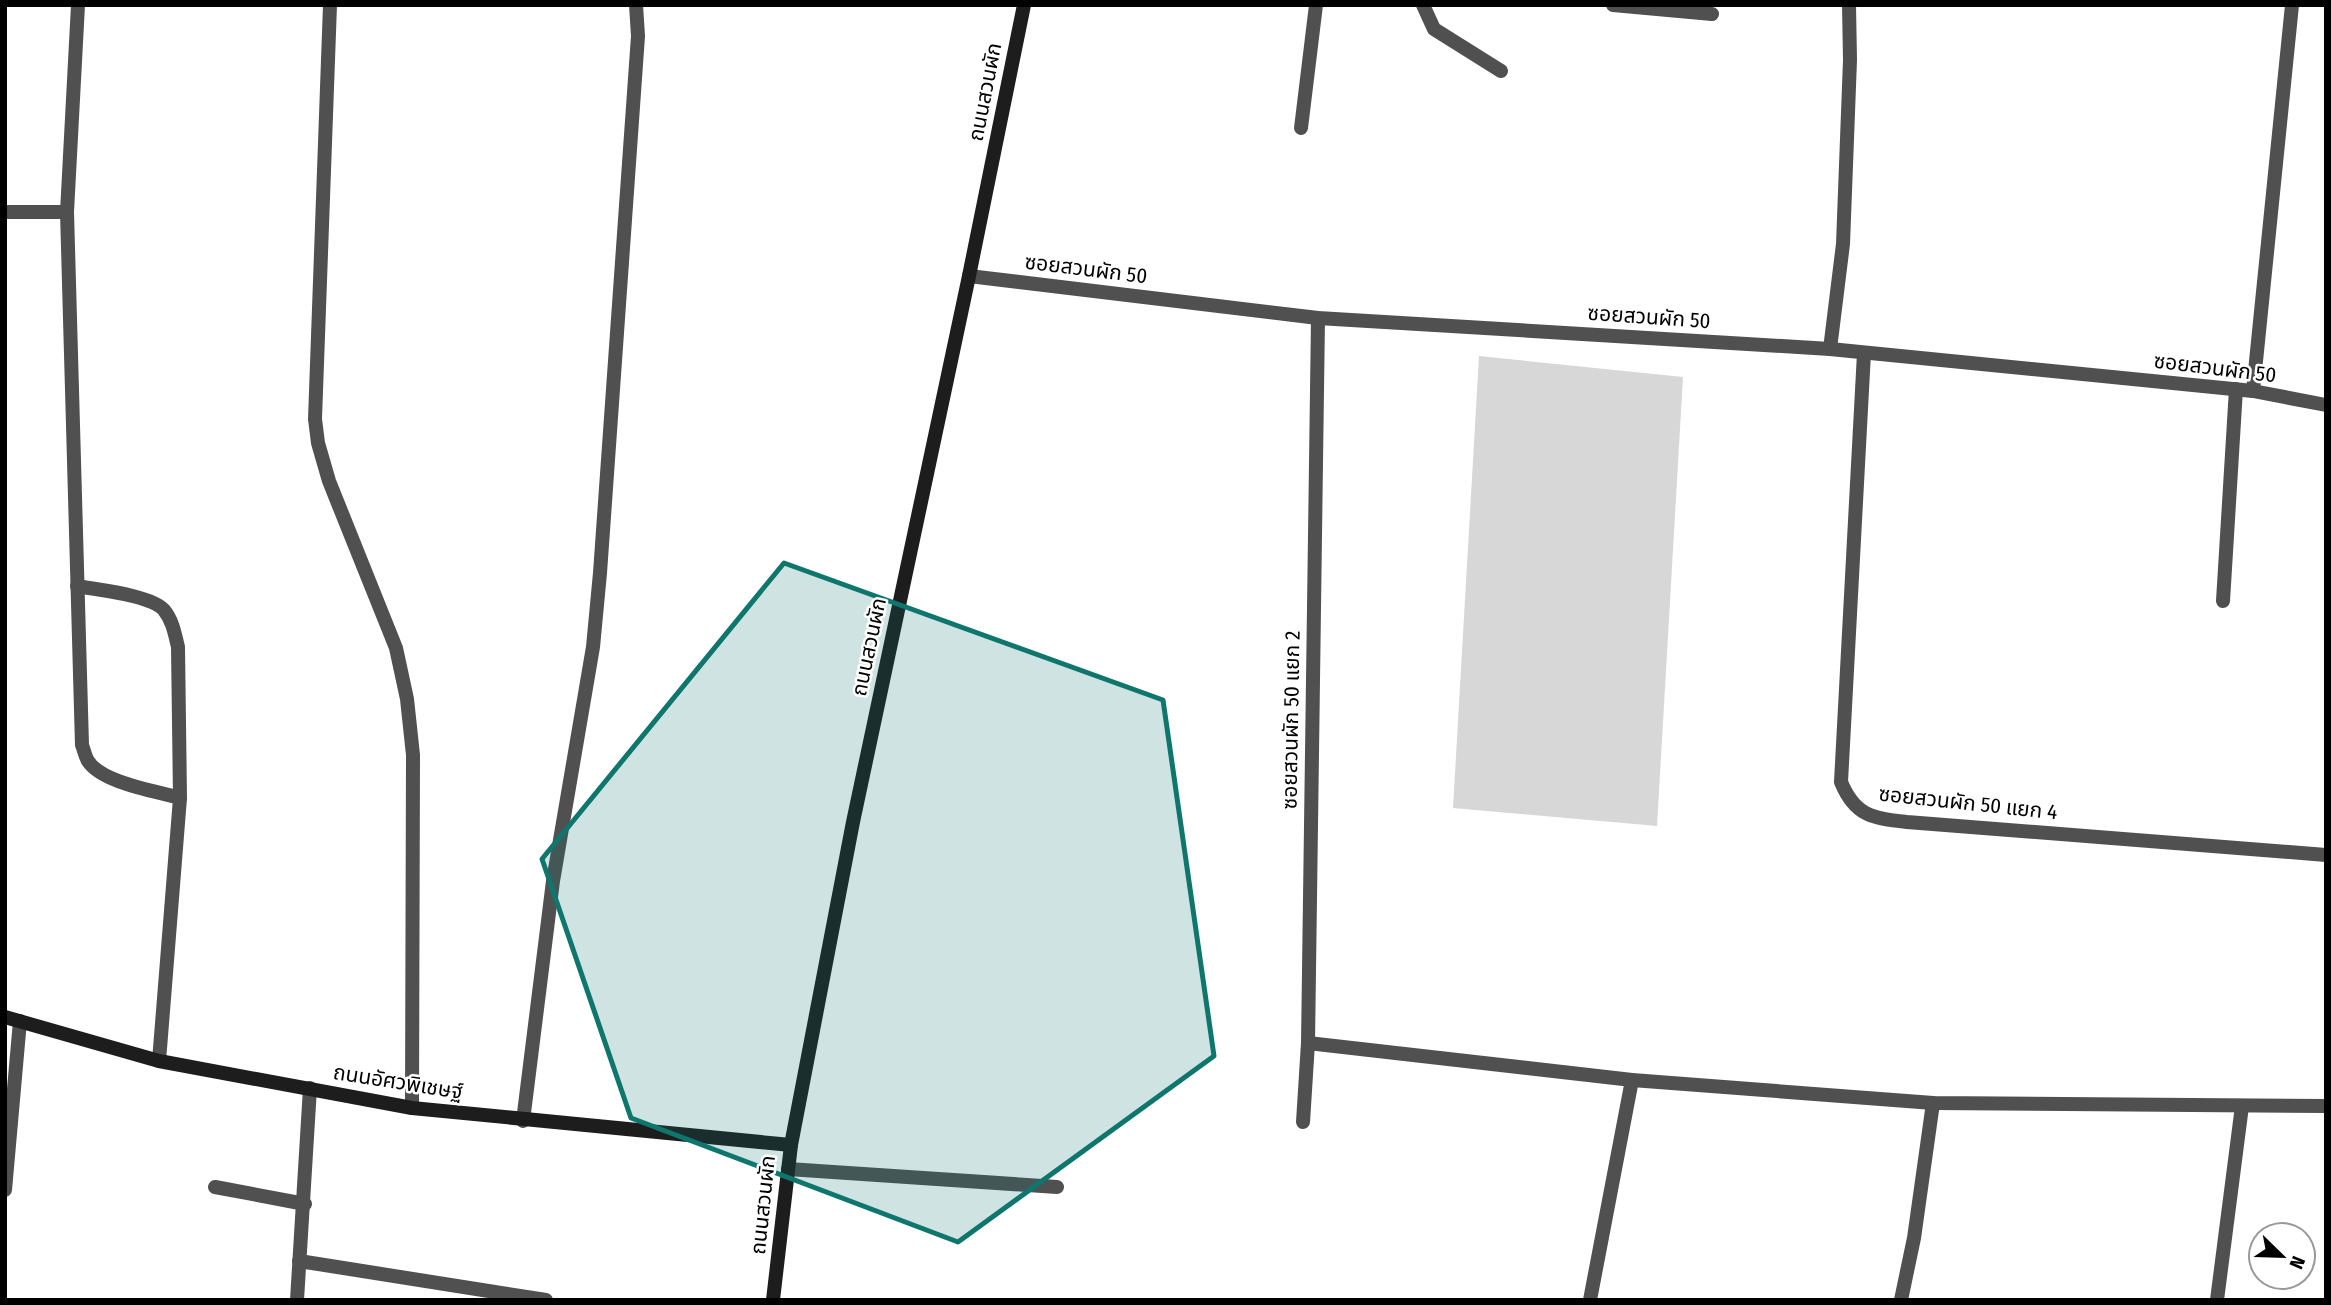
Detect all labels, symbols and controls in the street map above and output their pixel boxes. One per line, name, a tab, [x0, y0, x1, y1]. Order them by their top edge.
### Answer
street label: ถนนสวนผัก	[963, 41, 1007, 143]
street label: ซอยสวนผัก 50	[1023, 249, 1149, 289]
street label: ซอยสวนผัก 50	[1587, 300, 1711, 334]
street label: ซอยสวนผัก 50	[2152, 348, 2278, 388]
street label: ถนนสวนผัก	[846, 595, 892, 699]
street label: ซอยสวนผัก 50 แยก 2	[1276, 630, 1306, 810]
street label: ซอยสวนผัก 50 แยก 4	[1877, 781, 2059, 825]
street label: ถนนอัศวพิเชษฐ์	[331, 1059, 465, 1105]
street label: ถนนสวนผัก	[745, 1154, 781, 1256]
north arrow	[2247, 1221, 2317, 1291]
text: N	[2284, 1253, 2310, 1272]

